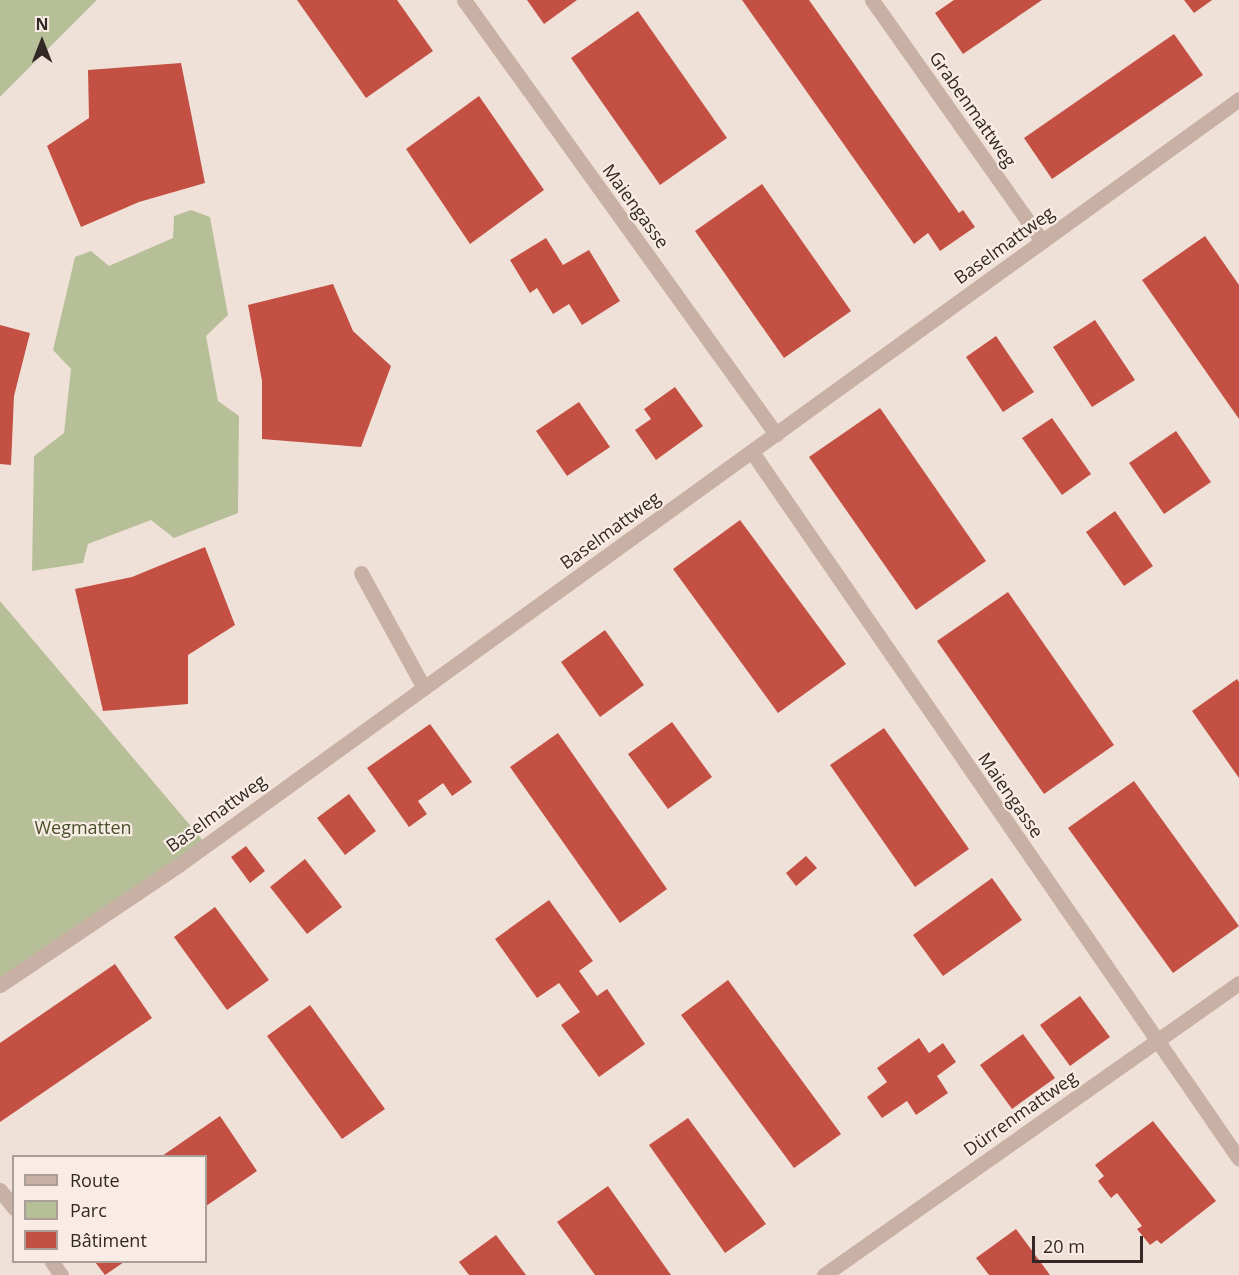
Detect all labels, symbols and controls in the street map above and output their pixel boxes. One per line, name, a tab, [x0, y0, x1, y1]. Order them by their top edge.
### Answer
north arrow	[12, 12, 72, 72]
text: N	[35, 13, 49, 35]
street label: Grabenmattweg	[925, 47, 1021, 171]
street label: Maiengasse	[598, 160, 674, 252]
street label: Baselmattweg	[950, 202, 1058, 288]
street label: Baselmattweg	[556, 487, 664, 573]
street label: Maiengasse	[974, 748, 1048, 842]
street label: Baselmattweg	[162, 770, 270, 856]
park label: Wegmatten	[34, 816, 132, 838]
street label: Dürrenmattweg	[959, 1066, 1081, 1160]
legend	[12, 1155, 207, 1263]
text: Route	[70, 1168, 120, 1192]
text: Parc	[70, 1198, 107, 1222]
scale bar	[1035, 1224, 1146, 1262]
text: Bâtiment	[70, 1228, 147, 1252]
text: 20 m	[1043, 1234, 1085, 1258]

